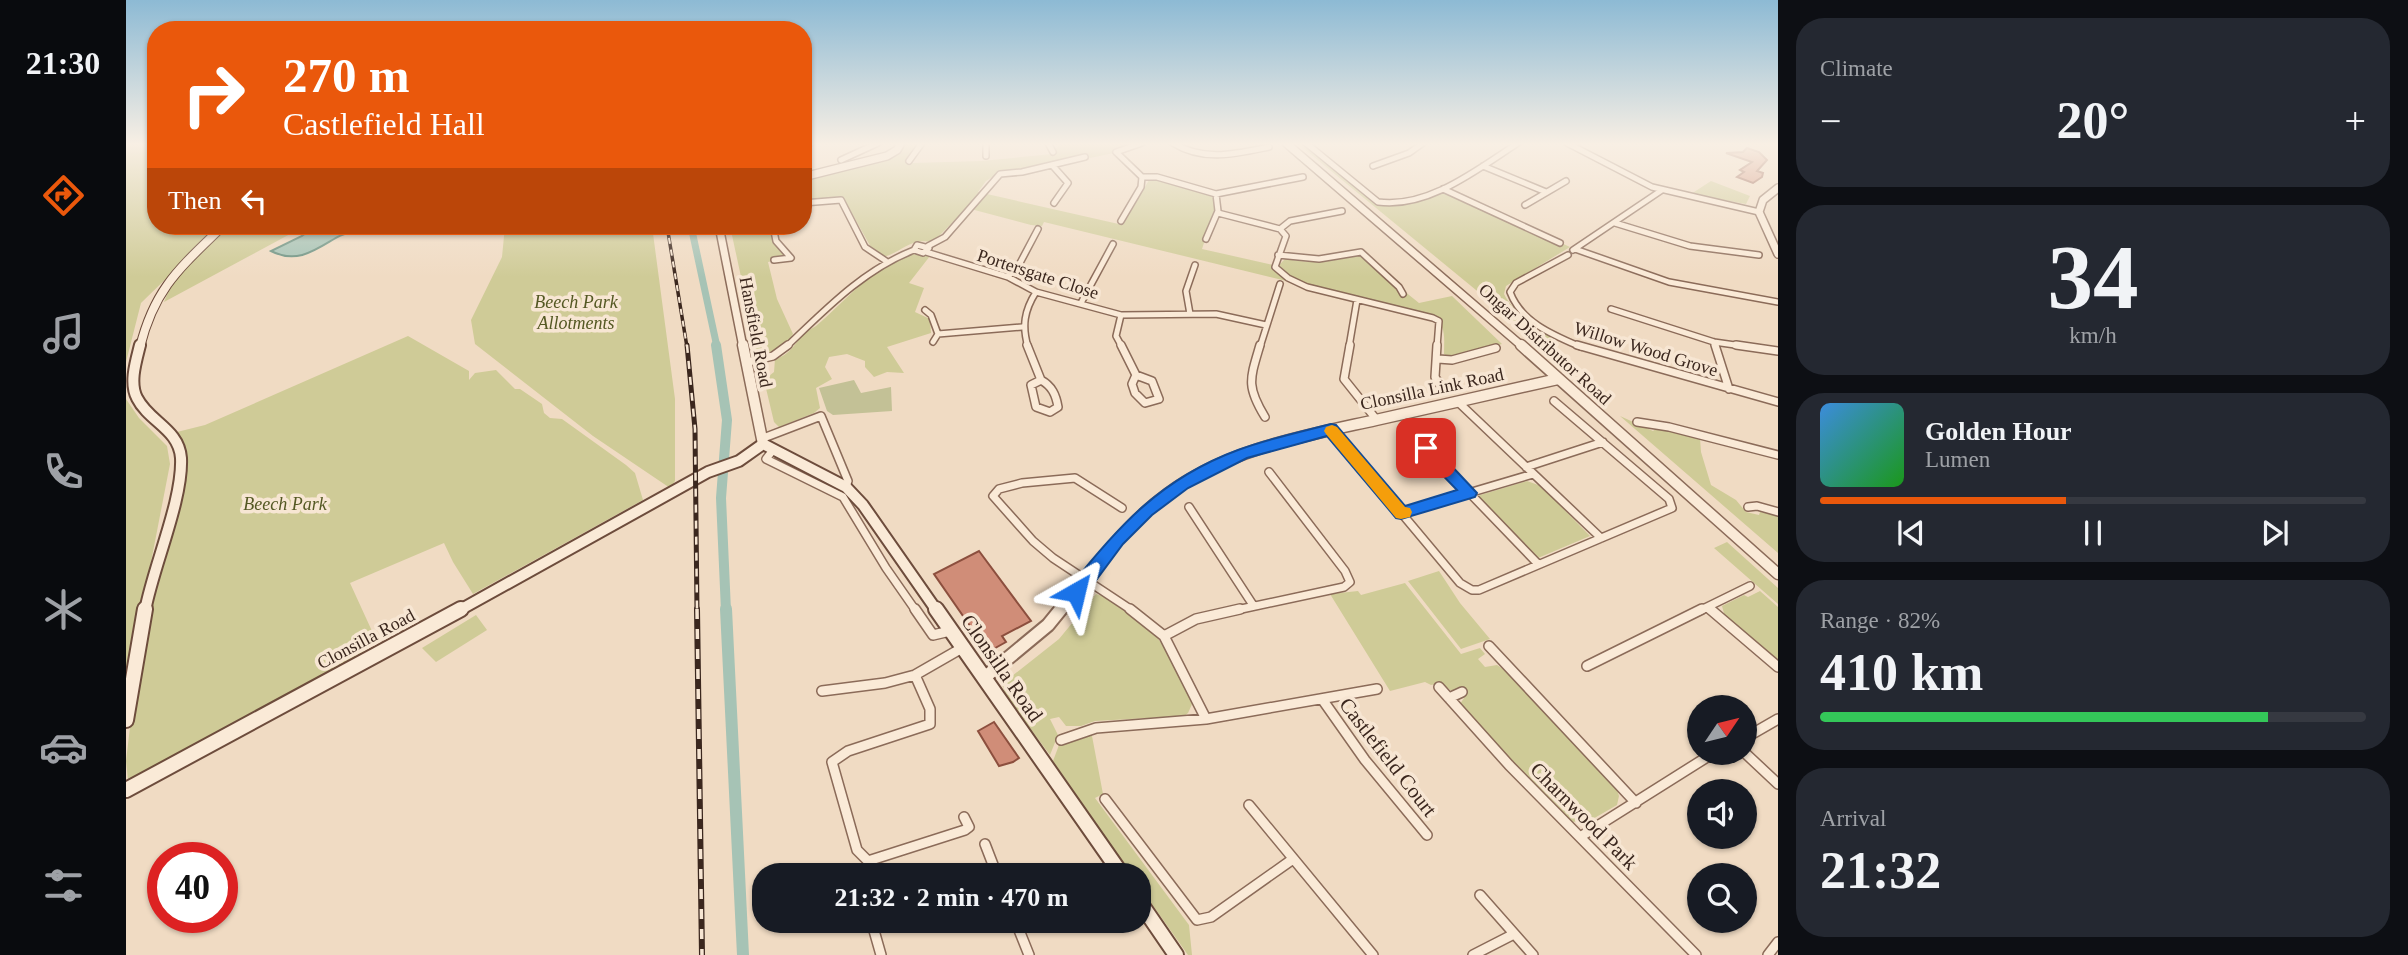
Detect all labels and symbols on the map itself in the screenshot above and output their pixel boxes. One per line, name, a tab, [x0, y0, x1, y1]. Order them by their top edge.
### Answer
street label: Portersgate Close	[975, 245, 1101, 303]
street label: Hansfield Road	[735, 275, 777, 389]
street label: Ongar Distributor Road	[1475, 279, 1615, 409]
park label: Beech Park Allotments	[534, 292, 619, 333]
street label: Willow Wood Grove	[1572, 318, 1720, 380]
street label: Clonsilla Link Road	[1359, 364, 1505, 414]
pin	[1396, 418, 1456, 478]
park label: Beech Park	[243, 494, 328, 514]
position arrow	[1039, 555, 1113, 629]
street label: Clonsilla Road	[314, 605, 418, 673]
street label: Clonsilla Road	[956, 610, 1048, 727]
street label: Castlefield Court	[1334, 693, 1442, 821]
north arrow	[1687, 695, 1757, 765]
street label: Charnwood Park	[1525, 757, 1643, 875]
speed limit sign: 40	[147, 842, 238, 933]

